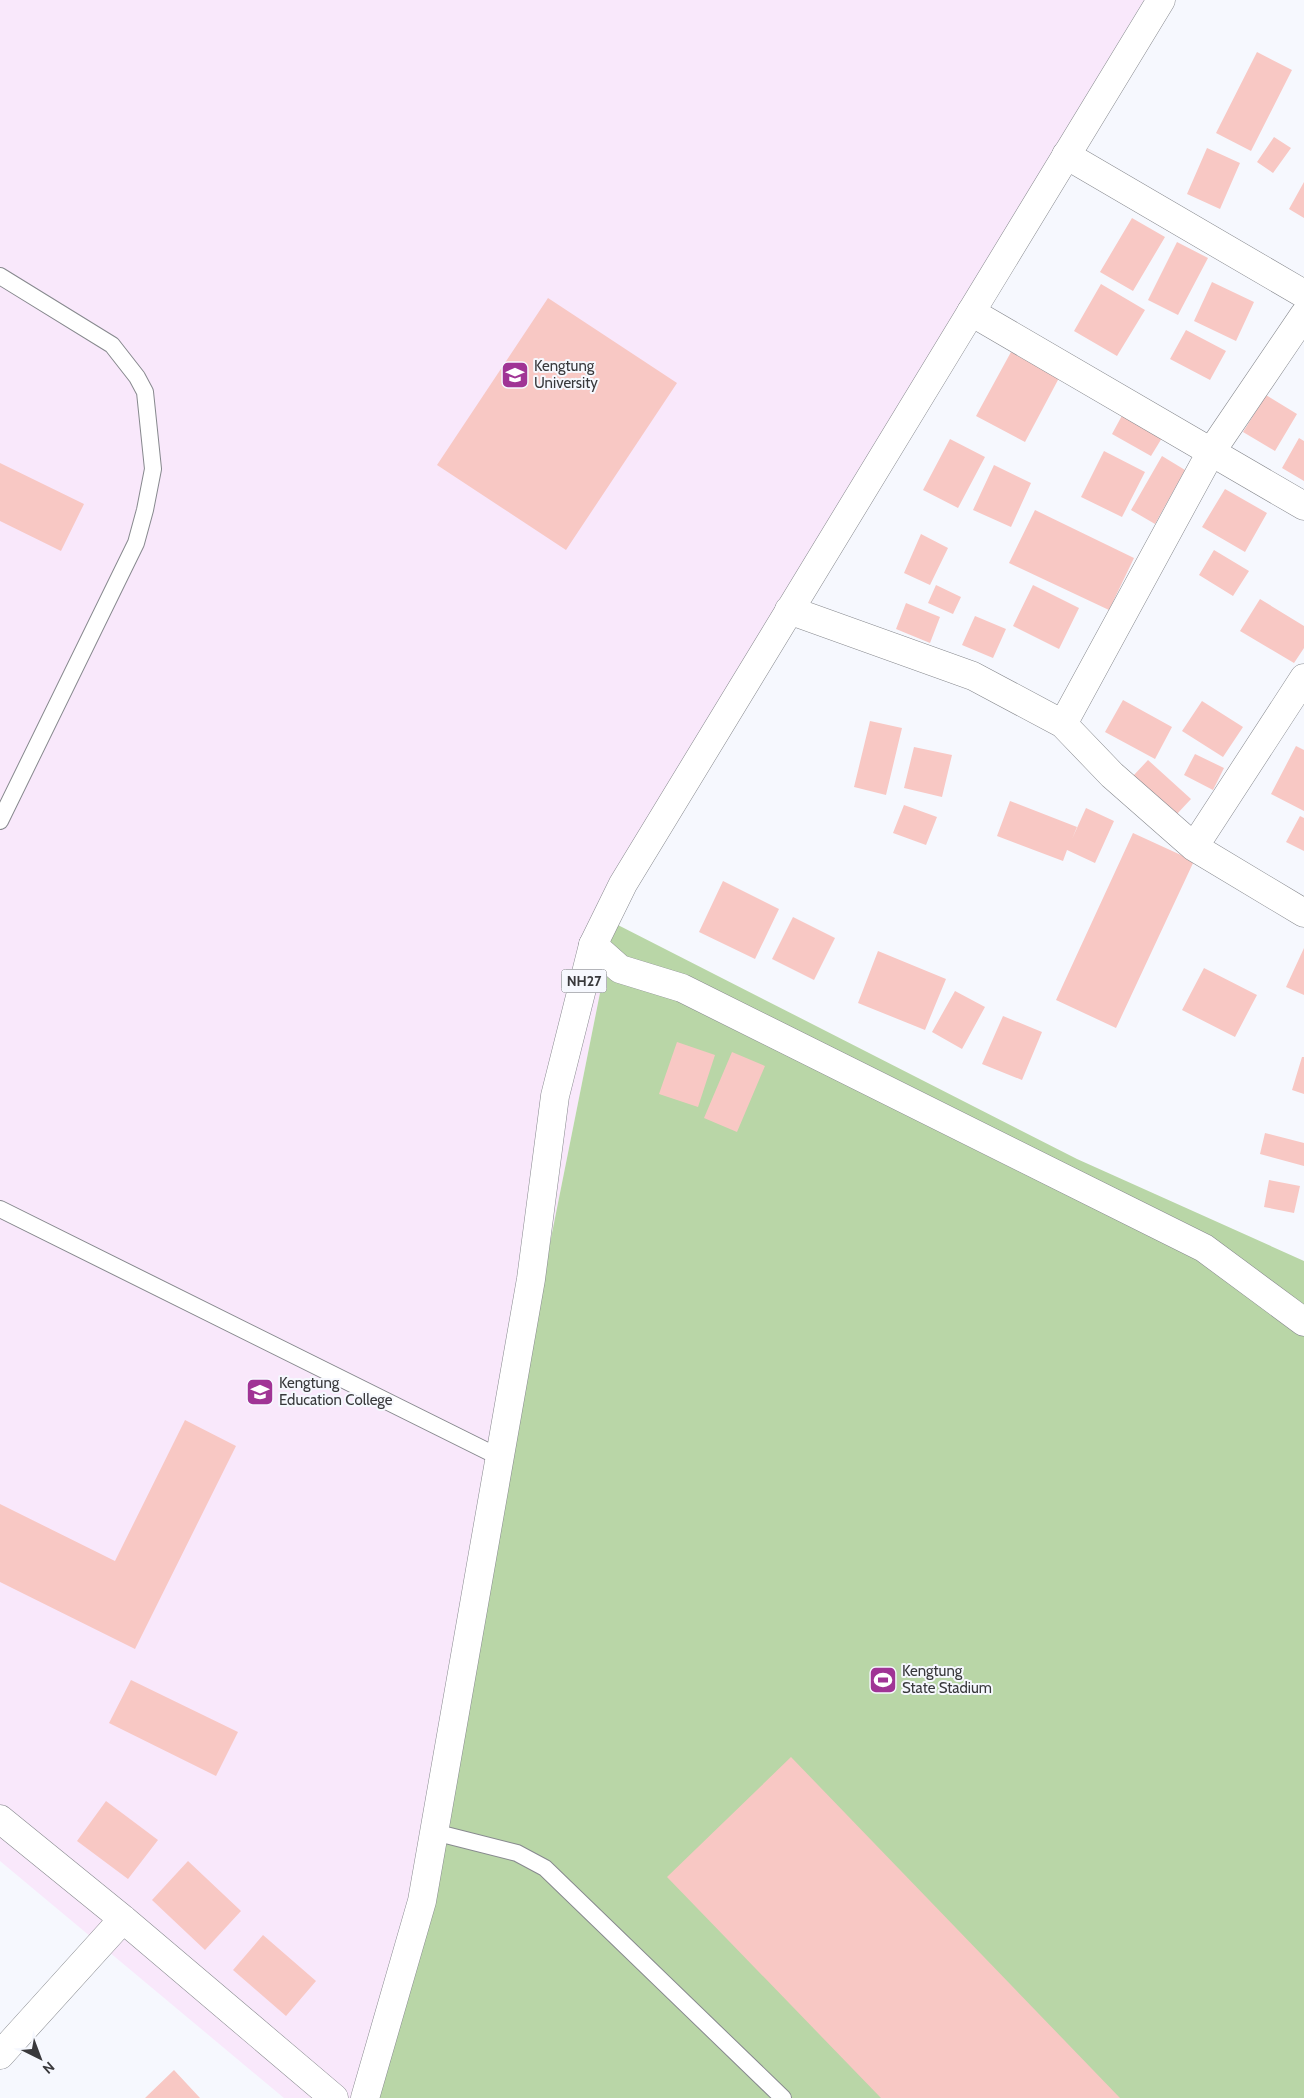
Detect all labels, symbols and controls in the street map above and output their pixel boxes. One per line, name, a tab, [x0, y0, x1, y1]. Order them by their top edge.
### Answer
place label: Kengtung University	[534, 357, 598, 392]
school or university icon: Kengtung University	[500, 360, 530, 390]
road number: NH27	[562, 969, 606, 992]
place label: Kengtung Education College	[279, 1374, 393, 1409]
school or university icon: Kengtung Education College	[245, 1377, 275, 1407]
place label: Kengtung State Stadium	[902, 1662, 992, 1697]
sports icon: Kengtung State Stadium	[868, 1665, 898, 1695]
north arrow	[15, 2033, 65, 2083]
text: N	[39, 2058, 58, 2078]

